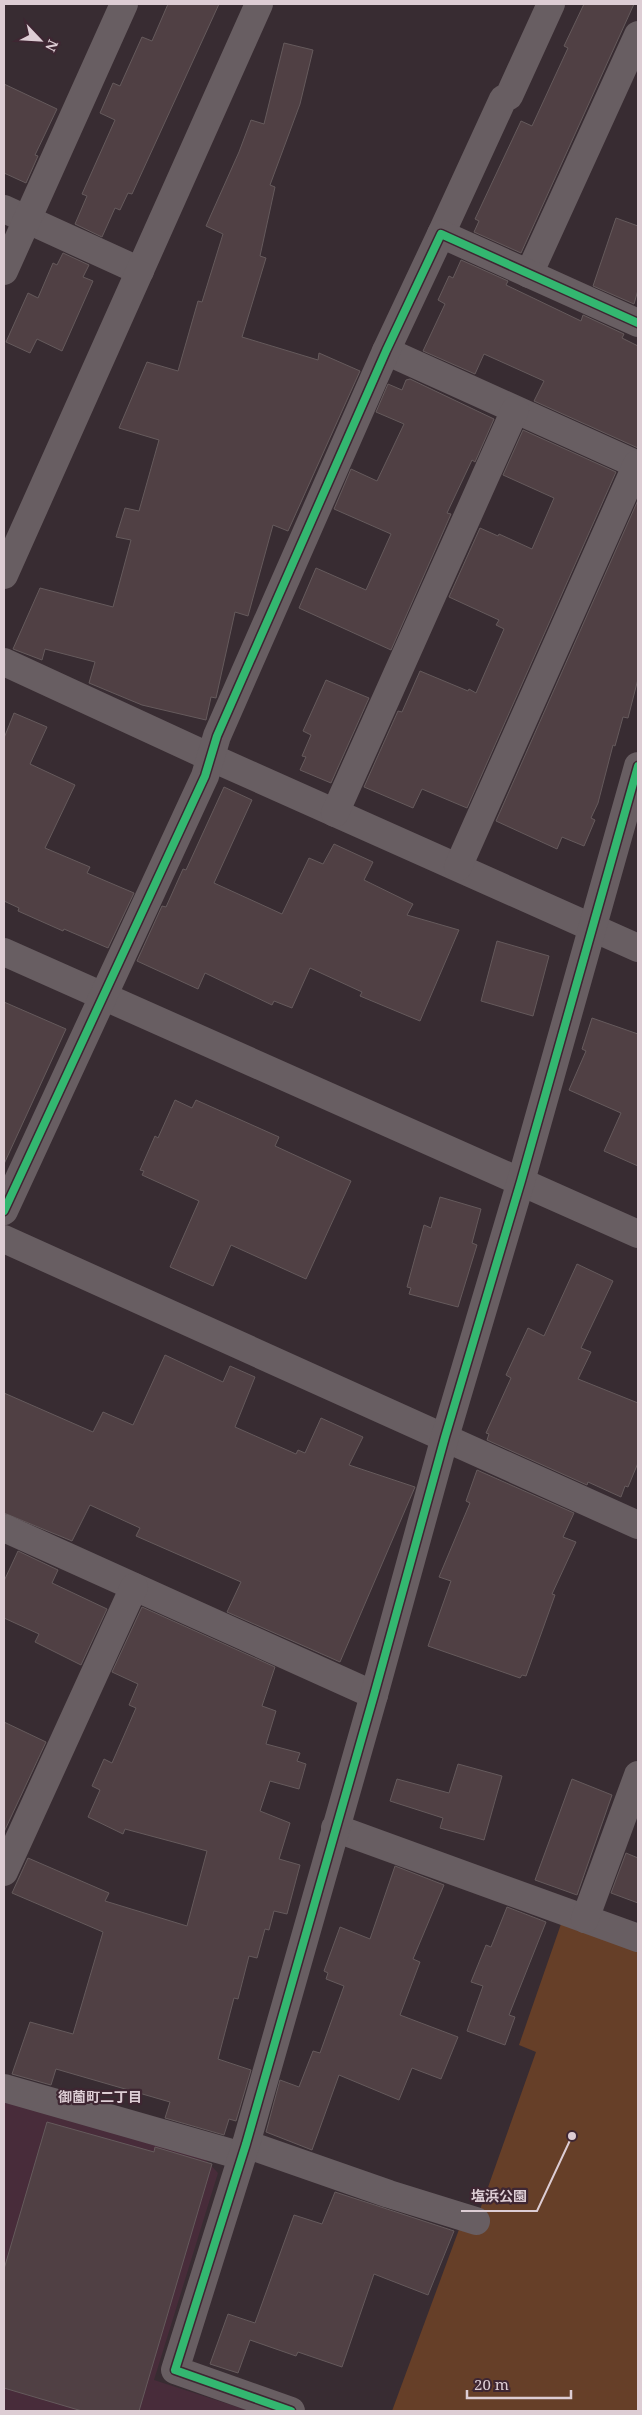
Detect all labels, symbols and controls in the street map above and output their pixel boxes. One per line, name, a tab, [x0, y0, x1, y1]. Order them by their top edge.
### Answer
north arrow	[15, 15, 65, 65]
text: N	[41, 37, 63, 55]
district label: 御薗町二丁目	[58, 2087, 142, 2106]
callout: 塩浜公園	[461, 2182, 537, 2211]
text: 塩浜公園	[471, 2186, 527, 2205]
scale bar	[467, 2368, 571, 2400]
text: 20 m	[474, 2374, 509, 2394]

